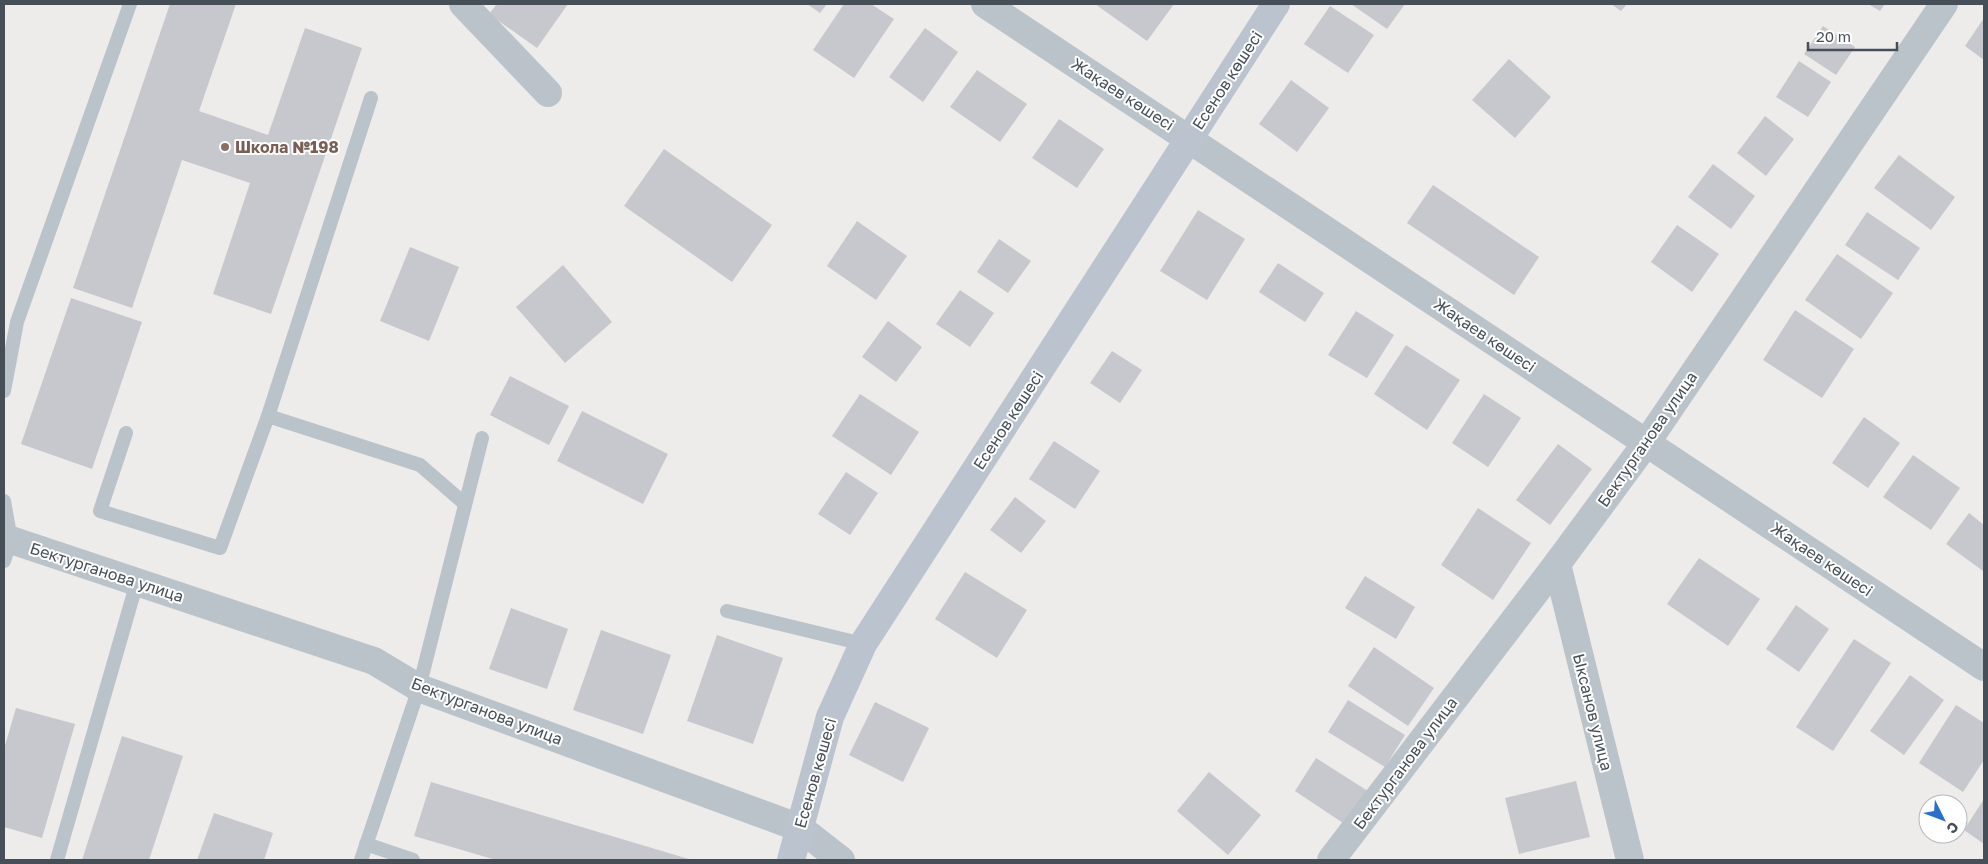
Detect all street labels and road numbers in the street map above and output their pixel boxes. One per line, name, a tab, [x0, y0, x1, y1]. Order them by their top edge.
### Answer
street label: Есенов көшесі	[1188, 27, 1266, 133]
street label: Жақаев көшесі	[1068, 53, 1178, 135]
street label: Жақаев көшесі	[1430, 294, 1540, 376]
street label: Есенов көшесі	[969, 367, 1047, 473]
street label: Бектурганова улица	[1593, 368, 1701, 510]
street label: Жақаев көшесі	[1767, 518, 1877, 600]
street label: Бектурганова улица	[28, 538, 186, 606]
street label: Ыксанов улица	[1569, 651, 1617, 773]
street label: Бектурганова улица	[409, 673, 565, 749]
street label: Бектурганова улица	[1349, 693, 1461, 833]
street label: Есенов көшесі	[790, 716, 840, 830]

